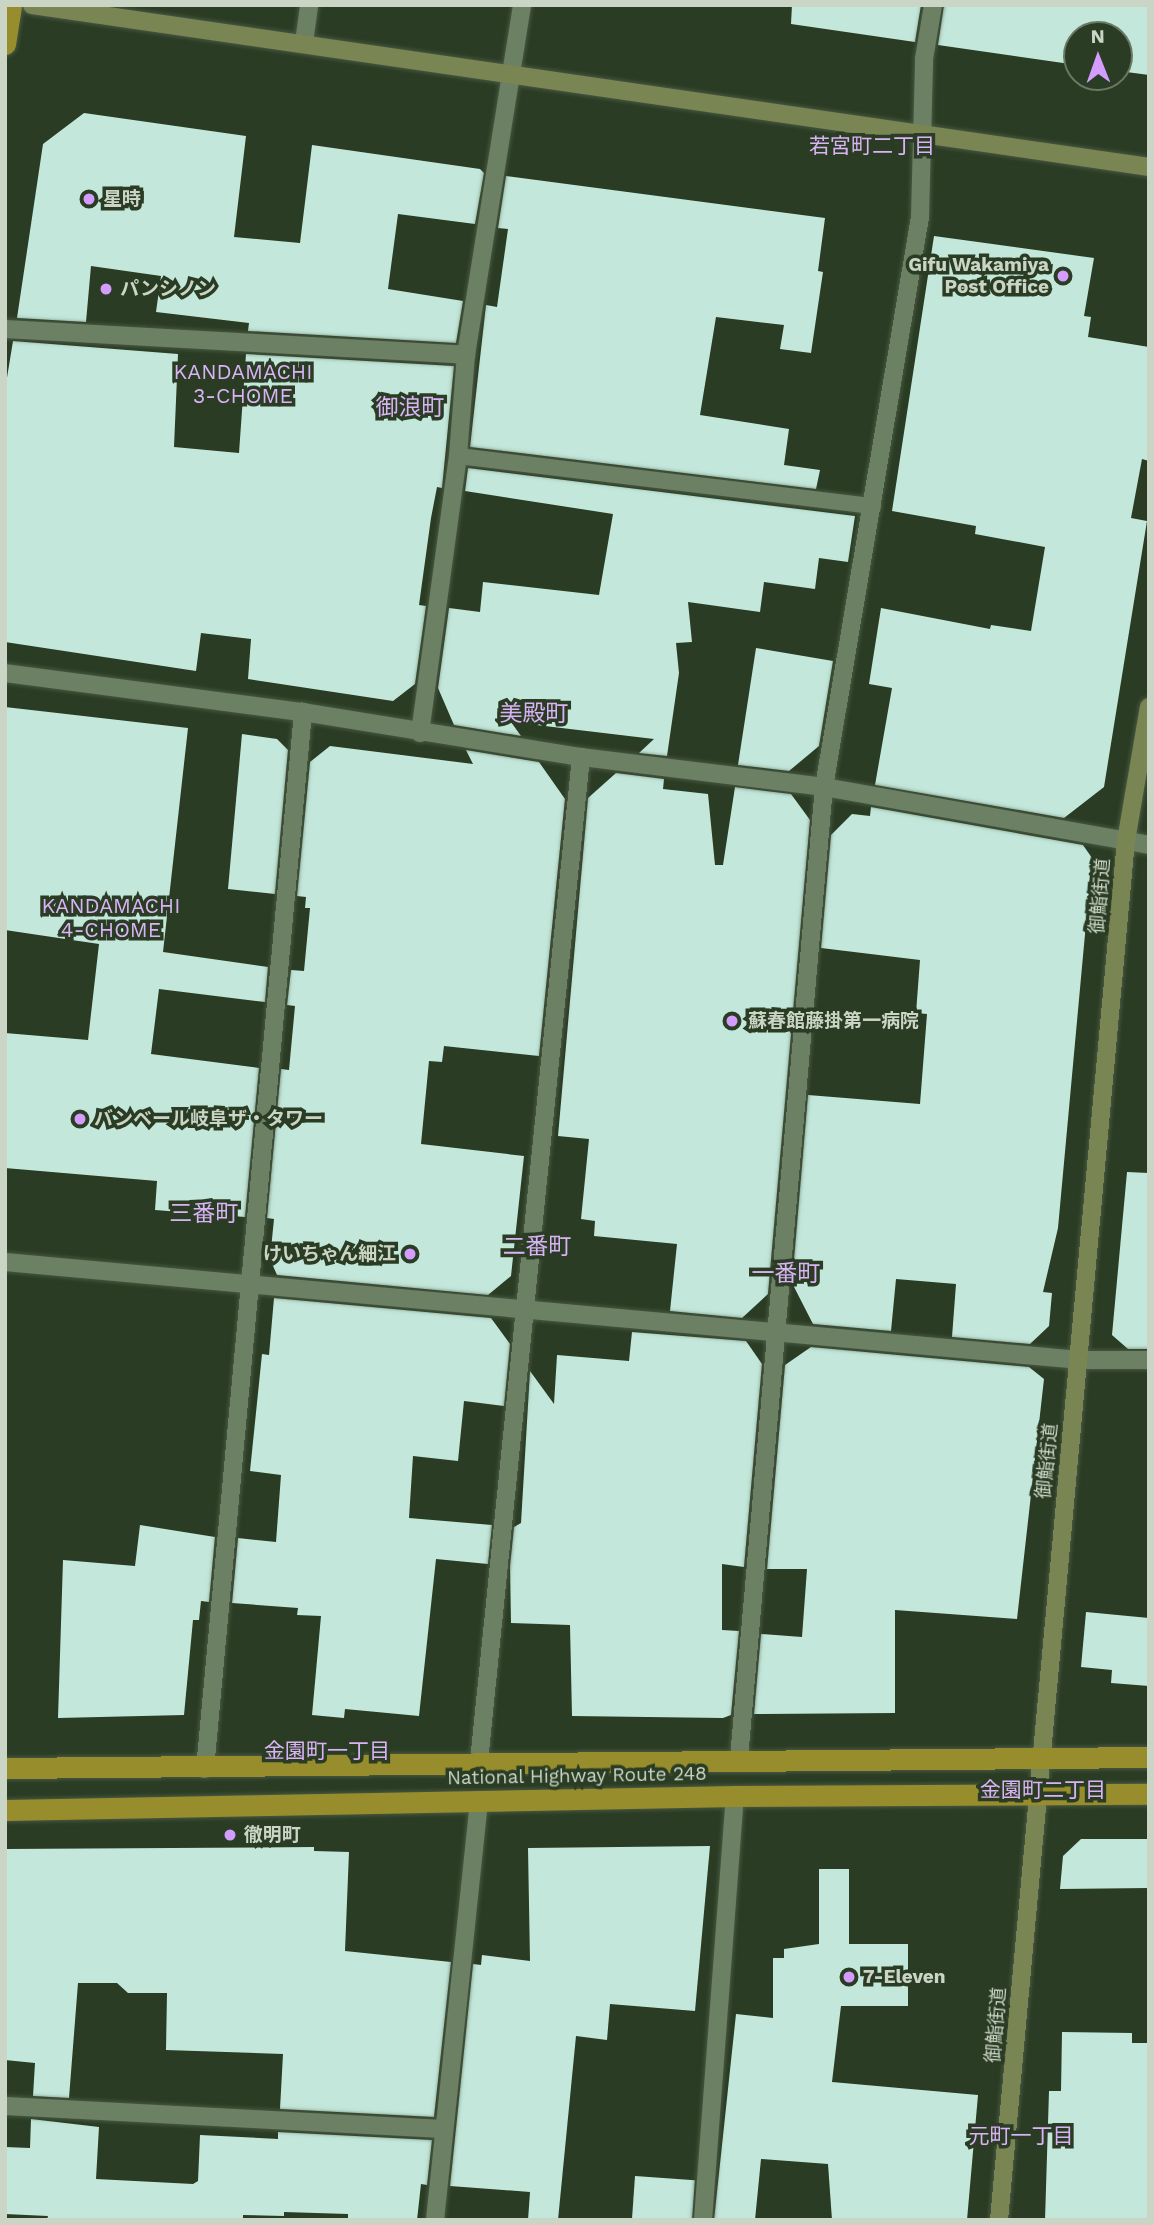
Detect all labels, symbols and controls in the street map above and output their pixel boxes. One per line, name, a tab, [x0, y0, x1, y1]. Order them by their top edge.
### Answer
north arrow	[1063, 21, 1133, 91]
text: N	[1090, 25, 1105, 48]
district label: 若宮町二丁目	[809, 133, 935, 159]
place label: 星時	[103, 188, 141, 210]
marker: 星時	[81, 191, 97, 207]
place label: Gifu Wakamiya Post Office	[908, 254, 1049, 298]
marker: Gifu Wakamiya Post Office	[1055, 268, 1071, 284]
place label: パンシノン	[120, 278, 215, 300]
marker: パンシノン	[98, 281, 114, 297]
district label: KANDAMACHI 3-CHOME	[165, 359, 321, 409]
district label: 御浪町	[376, 394, 444, 422]
district label: 美殿町	[500, 700, 568, 728]
street label: 御鮨街道	[1085, 857, 1115, 935]
district label: KANDAMACHI 4-CHOME	[33, 893, 189, 943]
place label: 蘇春館藤掛第一病院	[748, 1010, 919, 1032]
marker: 蘇春館藤掛第一病院	[722, 1011, 742, 1031]
place label: バンベール岐阜ザ・タワー	[94, 1108, 322, 1130]
marker: バンベール岐阜ザ・タワー	[72, 1111, 88, 1127]
district label: 三番町	[170, 1200, 238, 1228]
district label: 二番町	[503, 1233, 571, 1261]
place label: けいちゃん細江	[263, 1243, 396, 1265]
marker: けいちゃん細江	[402, 1246, 418, 1262]
district label: 一番町	[752, 1260, 820, 1288]
street label: 御鮨街道	[1032, 1422, 1062, 1500]
district label: 金園町一丁目	[264, 1738, 390, 1764]
street label: National Highway Route 248	[446, 1762, 708, 1790]
district label: 金園町二丁目	[980, 1777, 1106, 1803]
place label: 徹明町	[244, 1824, 301, 1846]
marker: 徹明町	[222, 1827, 238, 1843]
place label: 7-Eleven	[863, 1966, 946, 1988]
marker: 7-Eleven	[841, 1969, 857, 1985]
street label: 御鮨街道	[981, 1986, 1011, 2064]
district label: 元町一丁目	[969, 2123, 1073, 2149]

